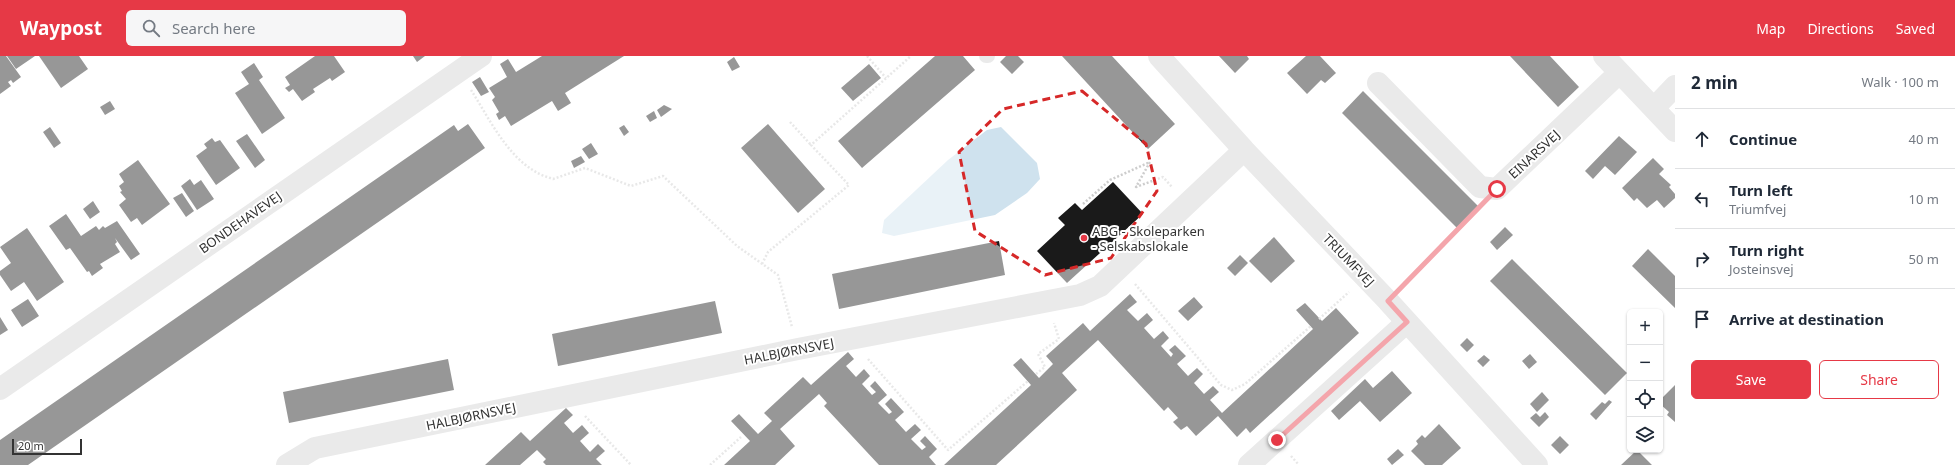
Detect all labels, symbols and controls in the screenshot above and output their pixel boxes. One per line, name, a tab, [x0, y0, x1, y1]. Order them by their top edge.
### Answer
search box	[126, 10, 406, 46]
text: Waypost	[20, 15, 102, 41]
icon: search	[140, 17, 162, 39]
text: Search here	[172, 18, 255, 38]
text: Map	[1756, 19, 1785, 38]
text: Directions	[1807, 19, 1874, 38]
text: Saved	[1896, 19, 1935, 38]
text: 2 min	[1691, 71, 1738, 94]
text: Walk · 100 m	[1861, 73, 1939, 91]
street label: EINARSVEJ	[1504, 125, 1564, 183]
icon: ahead	[1691, 128, 1713, 150]
text: Continue	[1729, 129, 1797, 149]
text: 40 m	[1909, 130, 1939, 148]
route start	[1488, 180, 1506, 198]
text: Turn left	[1729, 180, 1793, 200]
street label: BONDEHAVEVEJ	[195, 187, 285, 257]
icon: left	[1691, 188, 1713, 210]
text: 10 m	[1909, 190, 1939, 208]
text: Triumfvej	[1729, 200, 1786, 218]
place label: ABG - Skoleparken - Selskabslokale	[1092, 222, 1205, 255]
street label: TRIUMFVEJ	[1319, 230, 1379, 290]
marker: ABG - Skoleparken - Selskabslokale	[1079, 233, 1089, 243]
text: Turn right	[1729, 240, 1804, 260]
icon: right	[1691, 248, 1713, 270]
text: 50 m	[1909, 250, 1939, 268]
text: Josteinsvej	[1729, 260, 1794, 278]
icon: arrive	[1691, 308, 1713, 330]
map controls	[1627, 309, 1663, 453]
button: +	[1627, 309, 1663, 345]
text: Arrive at destination	[1729, 309, 1884, 329]
street label: HALBJØRNSVEJ	[742, 333, 836, 369]
button: −	[1627, 345, 1663, 381]
button: Save	[1691, 360, 1811, 399]
button: Share	[1819, 360, 1939, 399]
button: locate	[1627, 381, 1663, 417]
street label: HALBJØRNSVEJ	[424, 398, 518, 434]
button: layers	[1627, 417, 1663, 453]
route end	[1268, 431, 1286, 449]
scale bar	[12, 437, 82, 456]
text: 20 m	[18, 438, 44, 453]

